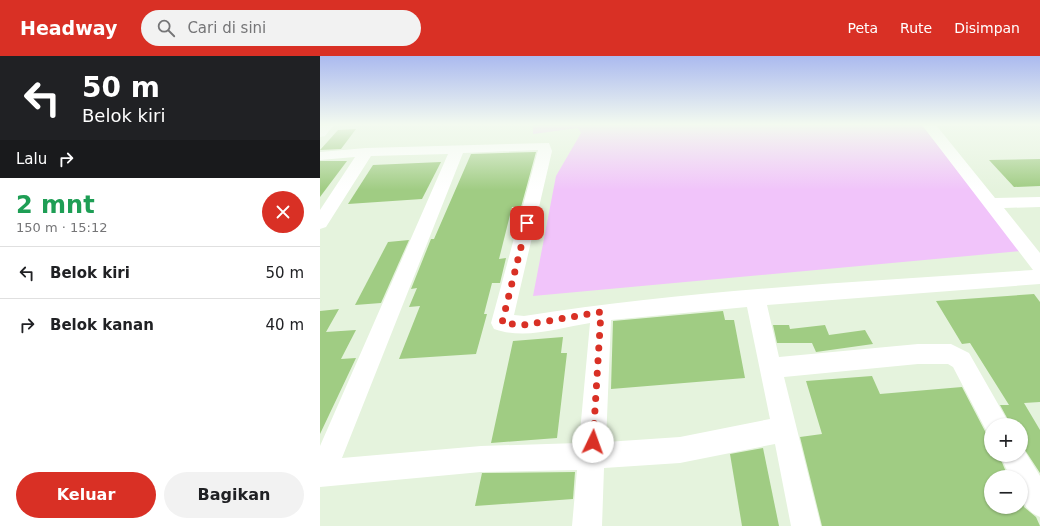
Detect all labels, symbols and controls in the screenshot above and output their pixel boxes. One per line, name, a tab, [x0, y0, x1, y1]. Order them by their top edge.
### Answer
search box	[141, 10, 421, 46]
text: Headway	[20, 17, 117, 39]
icon: search	[155, 17, 177, 39]
text: Cari di sini	[187, 19, 266, 37]
text: Peta	[847, 20, 878, 36]
text: Rute	[900, 20, 932, 36]
text: Disimpan	[954, 20, 1020, 36]
text: 50 m	[82, 71, 160, 104]
icon: left	[16, 72, 68, 124]
text: Belok kiri	[82, 105, 165, 126]
icon: right	[55, 148, 77, 170]
text: Lalu	[16, 150, 47, 168]
text: 2 mnt	[16, 191, 95, 219]
button: close	[262, 191, 304, 233]
pin	[510, 206, 544, 240]
icon: arrive	[516, 212, 538, 234]
text: 150 m · 15:12	[16, 220, 107, 235]
icon: left	[16, 262, 38, 284]
text: Belok kiri	[50, 264, 130, 282]
text: 50 m	[266, 264, 304, 282]
icon: right	[16, 314, 38, 336]
text: Belok kanan	[50, 316, 154, 334]
text: 40 m	[266, 316, 304, 334]
map controls	[984, 418, 1028, 514]
button: +	[984, 418, 1028, 462]
position arrow	[572, 421, 614, 463]
button: −	[984, 470, 1028, 514]
button: Keluar	[16, 472, 156, 518]
button: Bagikan	[164, 472, 304, 518]

